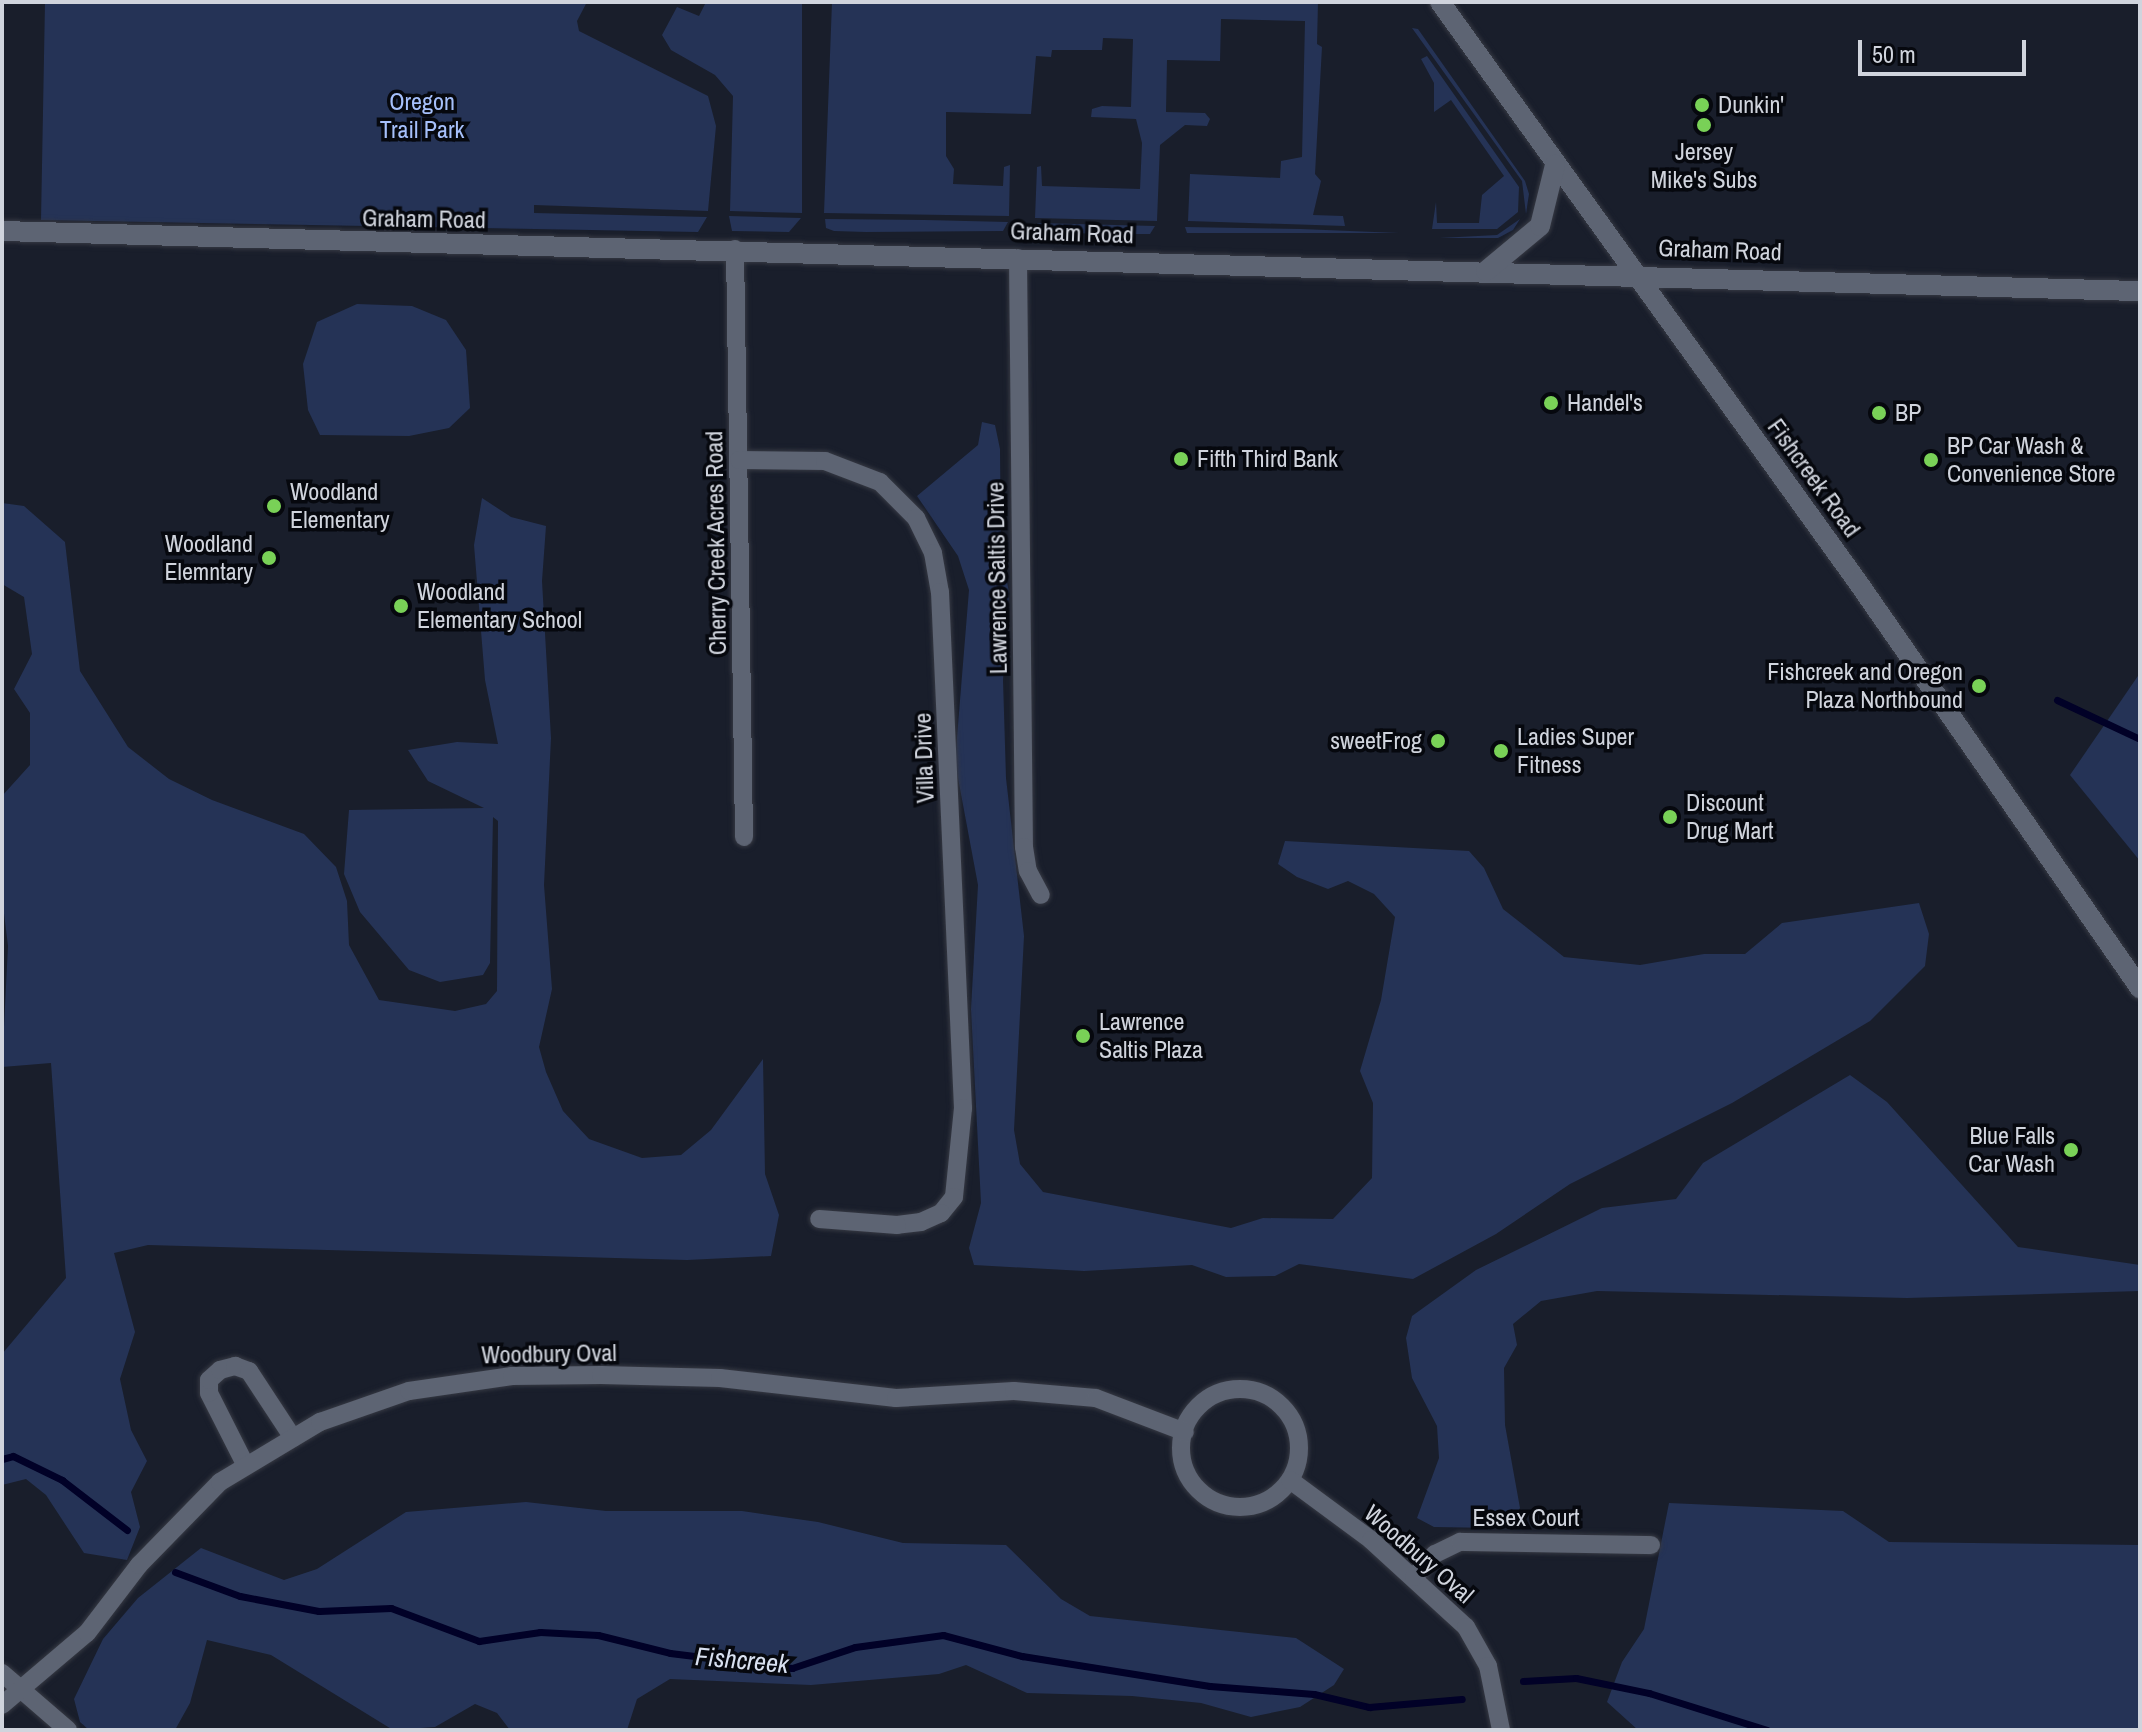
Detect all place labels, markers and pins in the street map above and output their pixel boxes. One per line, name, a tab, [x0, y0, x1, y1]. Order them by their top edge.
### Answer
place label: Dunkin'	[1718, 91, 1784, 119]
marker: Dunkin'	[1693, 96, 1711, 114]
marker: Jersey Mike's Subs	[1695, 116, 1713, 134]
place label: Jersey Mike's Subs	[1651, 138, 1757, 194]
place label: Handel's	[1567, 389, 1643, 417]
marker: Handel's	[1542, 394, 1560, 412]
place label: BP	[1895, 399, 1921, 427]
marker: BP	[1870, 404, 1888, 422]
place label: BP Car Wash & Convenience Store	[1947, 432, 2115, 488]
place label: Fifth Third Bank	[1197, 445, 1338, 473]
marker: Fifth Third Bank	[1172, 450, 1190, 468]
marker: BP Car Wash & Convenience Store	[1922, 451, 1940, 469]
place label: Woodland Elementary	[290, 478, 390, 534]
marker: Woodland Elementary	[265, 497, 283, 515]
place label: Woodland Elemntary	[164, 530, 253, 586]
marker: Woodland Elemntary	[260, 549, 278, 567]
place label: Woodland Elementary School	[417, 578, 582, 634]
marker: Woodland Elementary School	[392, 597, 410, 615]
place label: Fishcreek and Oregon Plaza Northbound	[1767, 658, 1963, 714]
marker: Fishcreek and Oregon Plaza Northbound	[1970, 677, 1988, 695]
place label: Ladies Super Fitness	[1517, 723, 1634, 779]
place label: sweetFrog	[1330, 727, 1422, 755]
marker: sweetFrog	[1429, 732, 1447, 750]
marker: Ladies Super Fitness	[1492, 742, 1510, 760]
place label: Discount Drug Mart	[1686, 789, 1773, 845]
marker: Discount Drug Mart	[1661, 808, 1679, 826]
place label: Lawrence Saltis Plaza	[1099, 1008, 1203, 1064]
marker: Lawrence Saltis Plaza	[1074, 1027, 1092, 1045]
place label: Blue Falls Car Wash	[1968, 1122, 2055, 1178]
marker: Blue Falls Car Wash	[2062, 1141, 2080, 1159]

